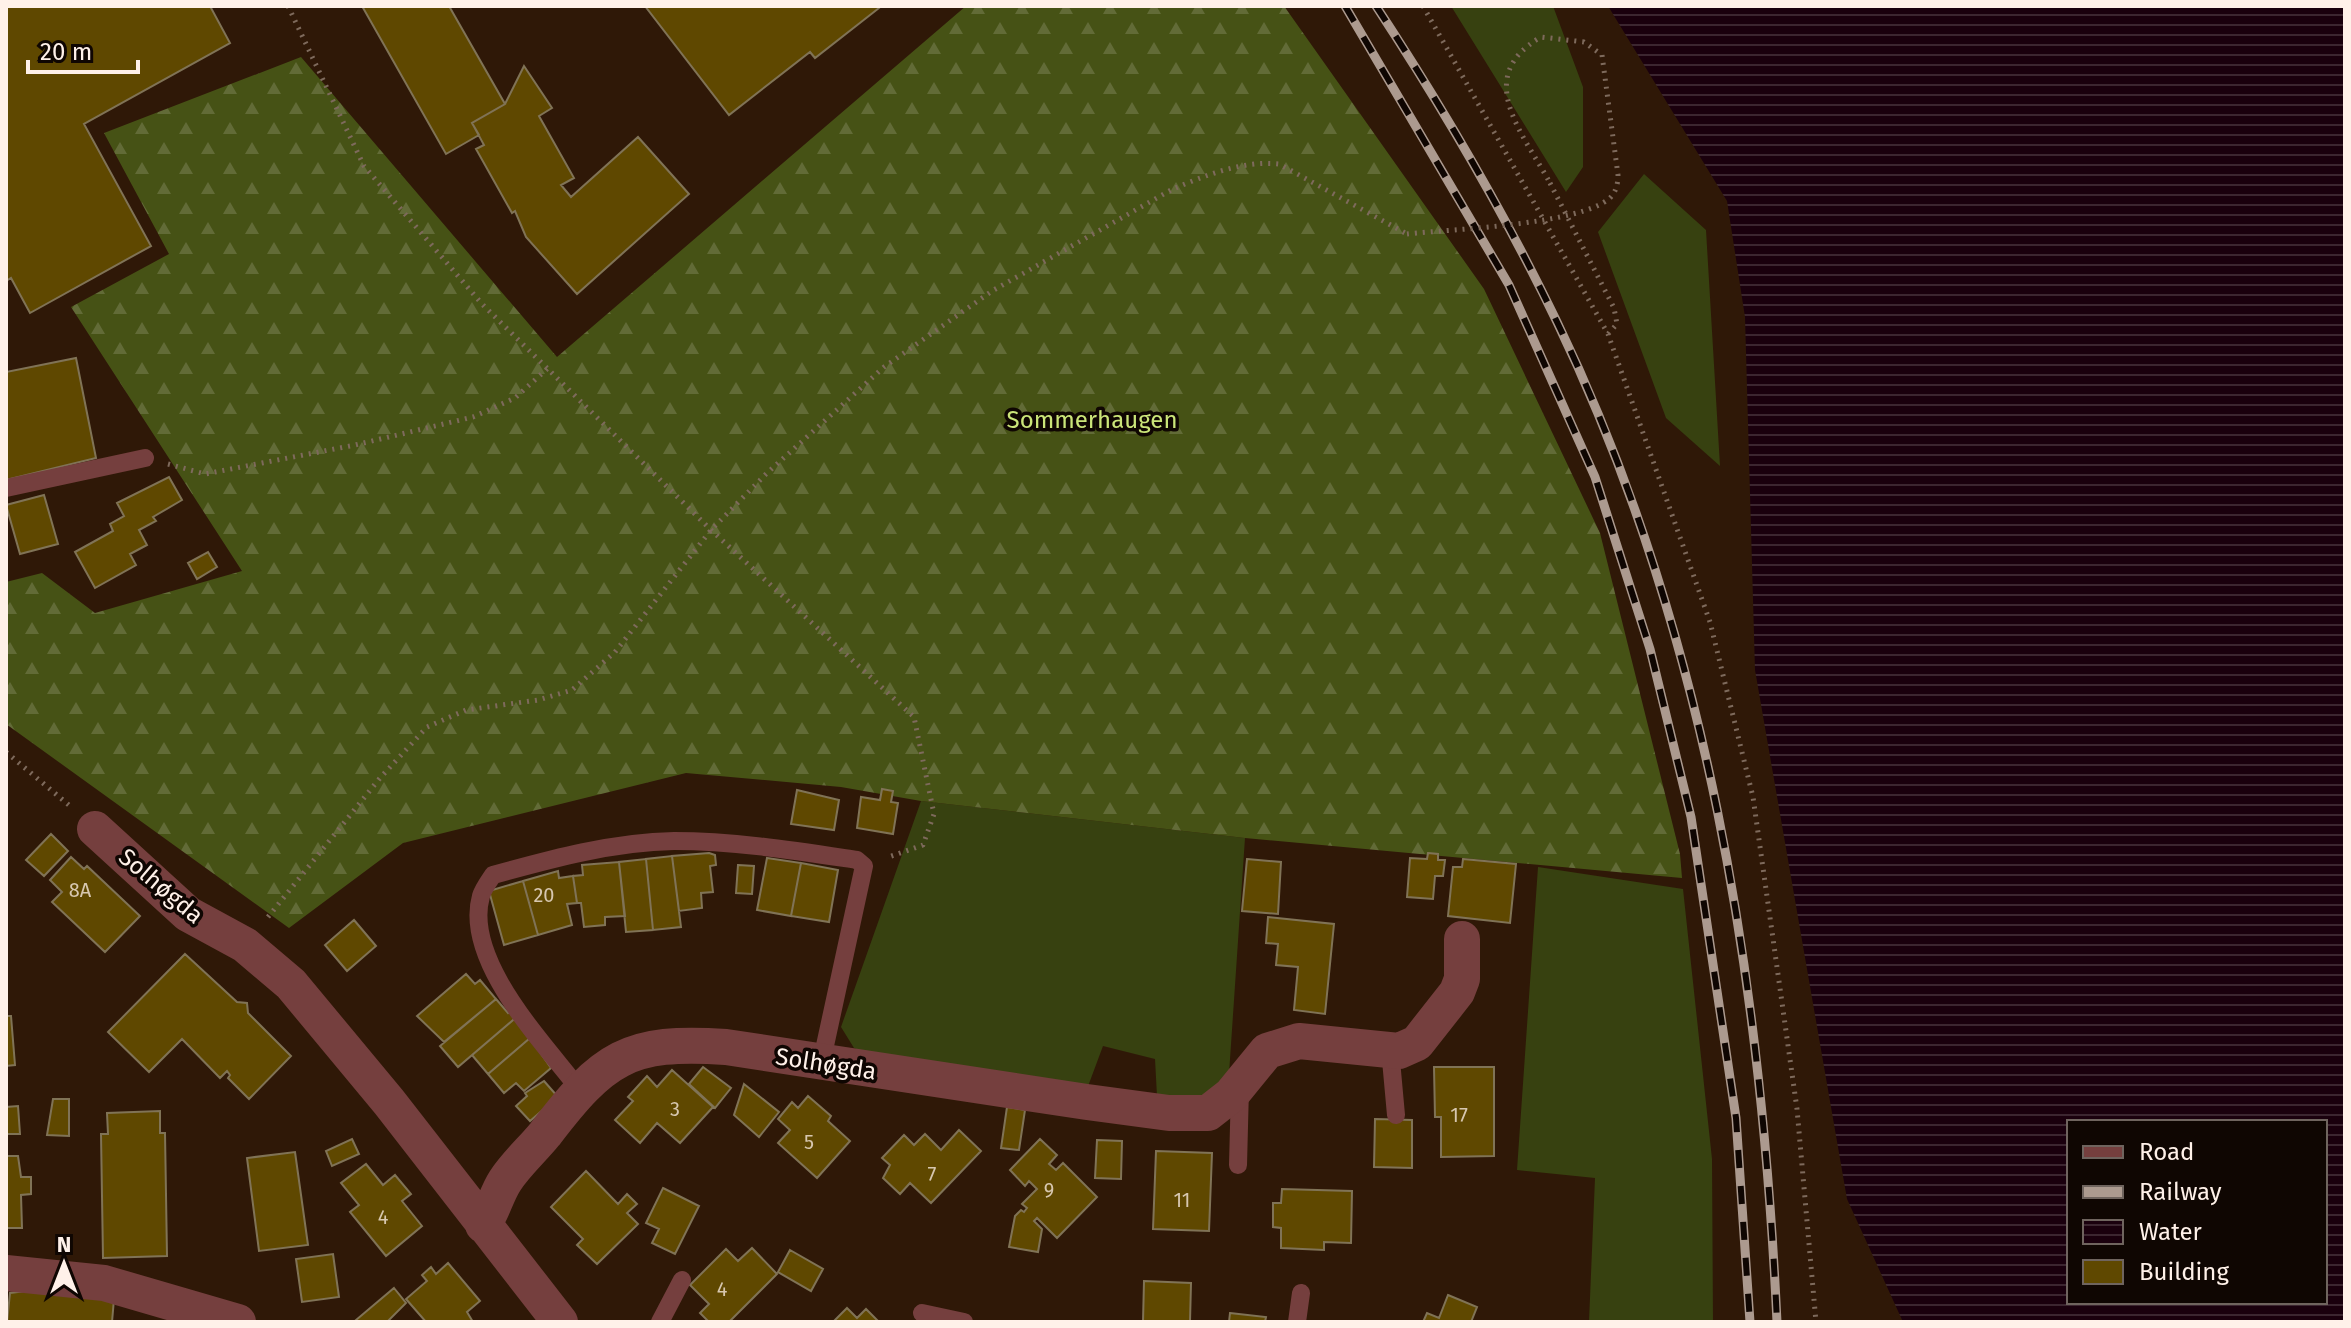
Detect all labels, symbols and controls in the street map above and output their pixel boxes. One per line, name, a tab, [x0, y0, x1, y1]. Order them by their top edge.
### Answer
scale bar	[28, 24, 138, 74]
text: 20 m	[40, 38, 92, 66]
park label: Sommerhaugen	[1007, 406, 1177, 434]
street label: Solhøgda	[113, 843, 209, 929]
house number: 8A	[69, 878, 92, 902]
house number: 20	[533, 883, 555, 907]
street label: Solhøgda	[774, 1042, 878, 1086]
house number: 3	[670, 1097, 680, 1121]
house number: 17	[1450, 1103, 1468, 1127]
legend	[2067, 1120, 2327, 1304]
house number: 5	[804, 1130, 814, 1154]
text: Road	[2139, 1138, 2194, 1166]
house number: 7	[928, 1162, 937, 1186]
house number: 9	[1044, 1178, 1054, 1202]
text: Railway	[2139, 1178, 2222, 1206]
house number: 11	[1173, 1188, 1191, 1212]
house number: 4	[378, 1205, 389, 1229]
text: Water	[2139, 1218, 2203, 1246]
north arrow	[24, 1224, 104, 1304]
text: N	[57, 1231, 71, 1258]
text: Building	[2139, 1258, 2229, 1286]
house number: 4	[717, 1277, 728, 1301]

